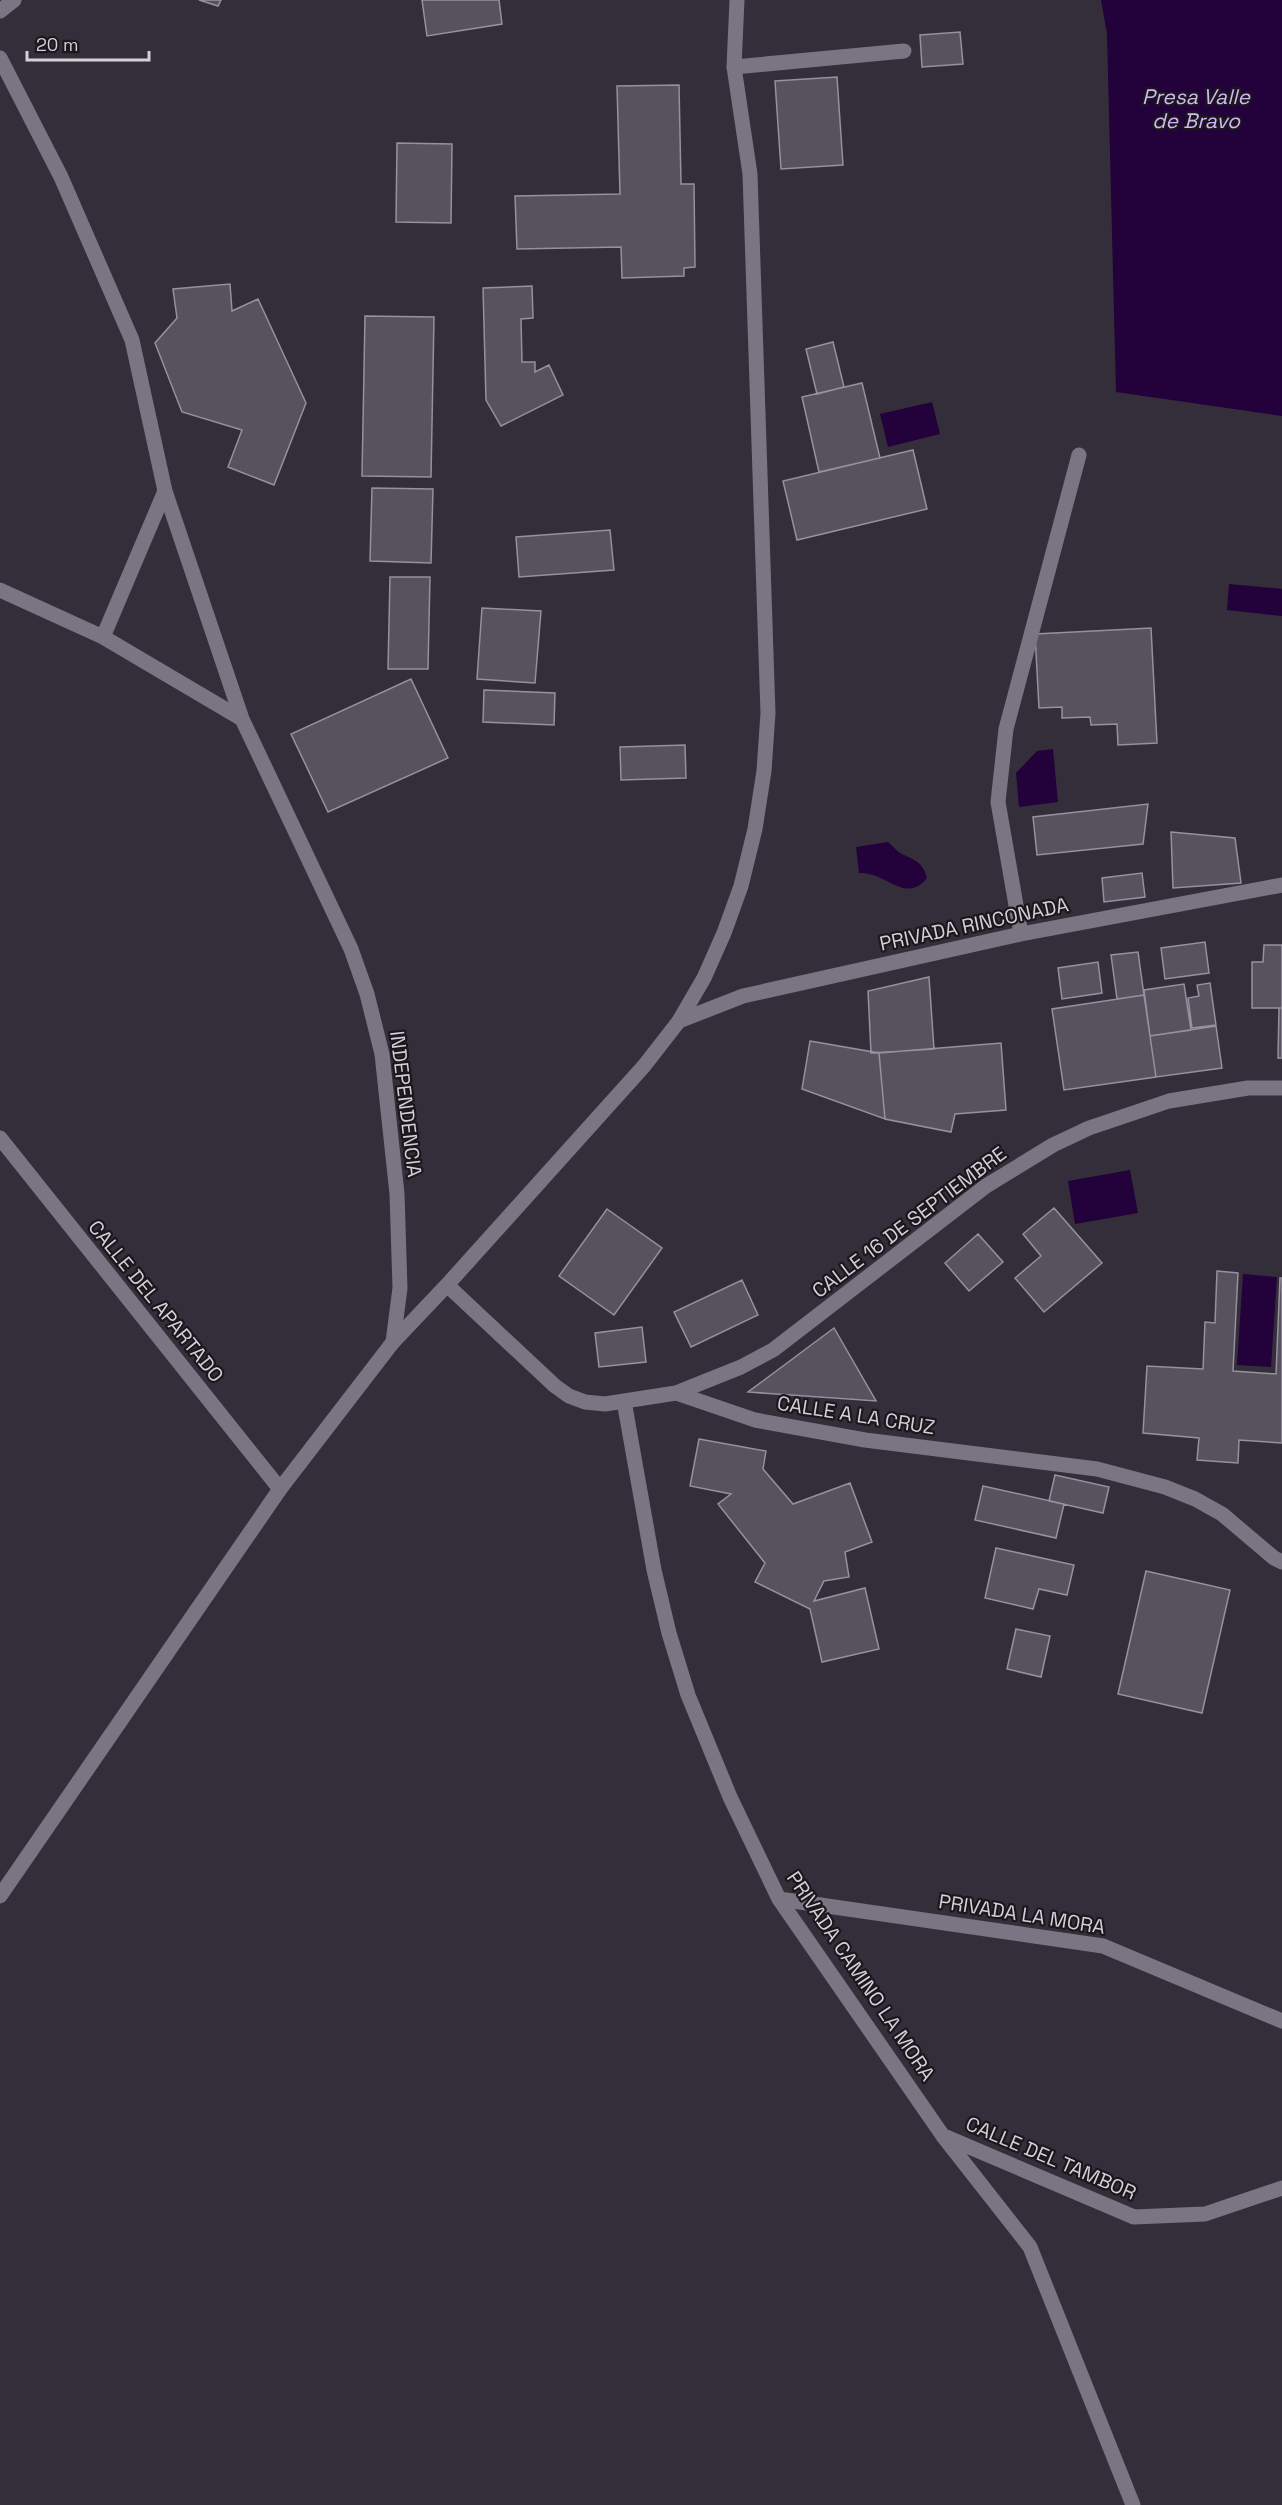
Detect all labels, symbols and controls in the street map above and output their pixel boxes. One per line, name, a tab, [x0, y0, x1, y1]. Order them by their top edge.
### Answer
scale bar	[27, 24, 148, 62]
text: 20 m	[36, 33, 79, 56]
water label: Presa Valle de Bravo	[1142, 83, 1251, 134]
street label: PRIVADA RINCONADA	[877, 891, 1071, 957]
street label: INDEPENDENCIA	[384, 1029, 428, 1179]
street label: CALLE 16 DE SEPTIEMBRE	[807, 1140, 1011, 1304]
street label: CALLE DEL APARTADO	[83, 1215, 229, 1387]
street label: CALLE A LA CRUZ	[775, 1390, 937, 1440]
street label: PRIVADA CAMINO LA MORA	[781, 1866, 941, 2086]
street label: PRIVADA LA MORA	[937, 1888, 1108, 1940]
street label: CALLE DEL TAMBOR	[962, 2110, 1140, 2206]

